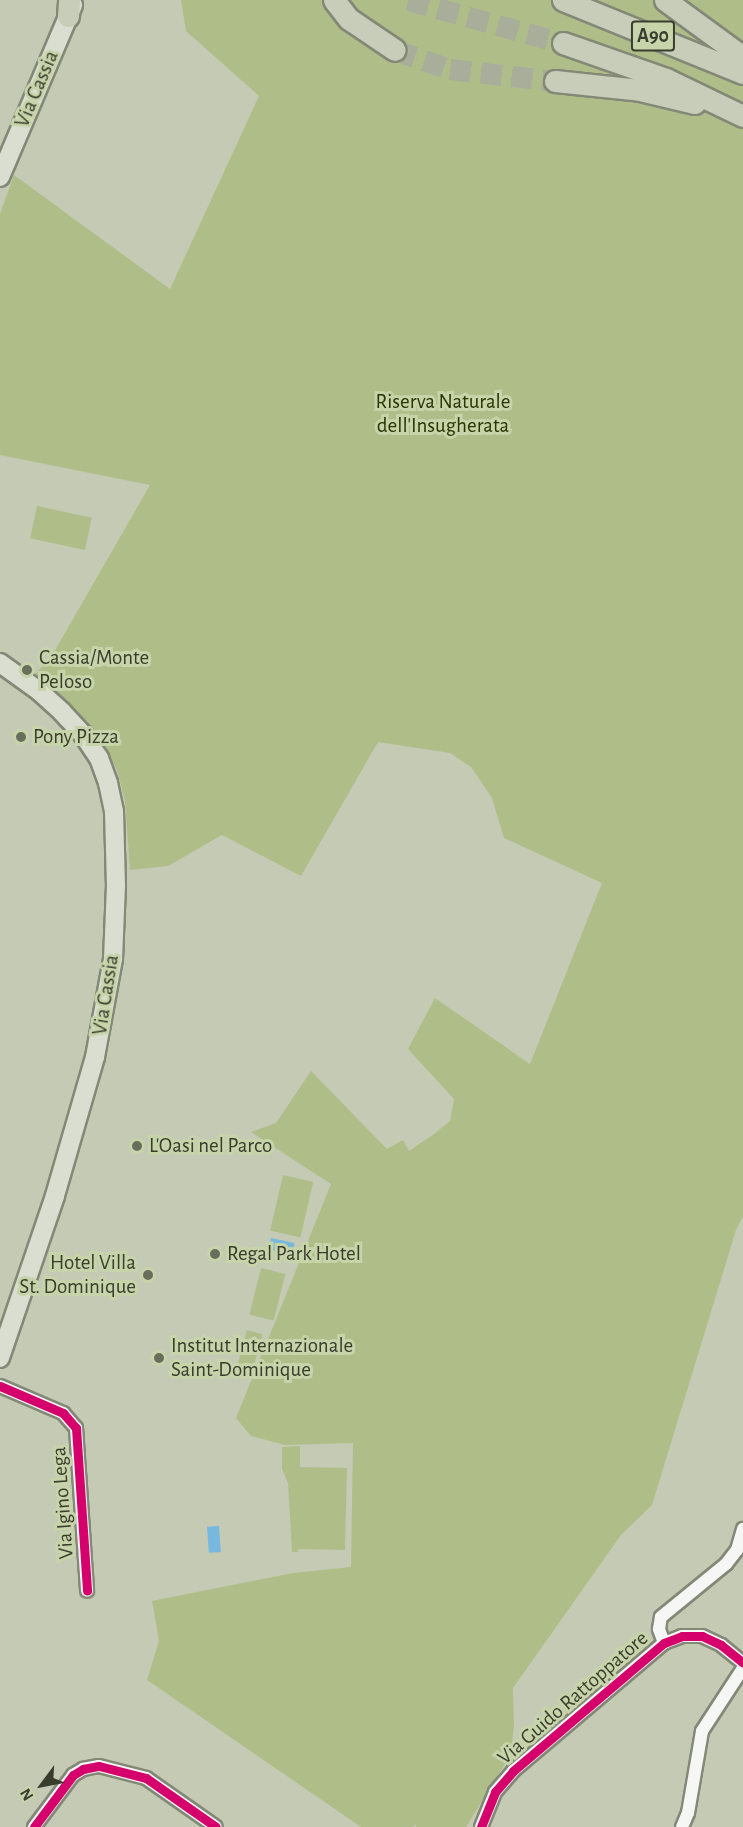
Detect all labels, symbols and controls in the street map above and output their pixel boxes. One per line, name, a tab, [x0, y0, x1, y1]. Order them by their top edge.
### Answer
road number: A90	[630, 19, 676, 53]
street label: Via Cassia	[10, 47, 64, 131]
park label: Riserva Naturale dell'Insugherata	[376, 389, 510, 439]
place label: Cassia/Monte Peloso	[39, 645, 149, 695]
marker: Cassia/Monte Peloso	[20, 663, 34, 677]
place label: Pony Pizza	[33, 724, 119, 750]
marker: Pony Pizza	[14, 730, 28, 744]
street label: Via Cassia	[87, 953, 125, 1037]
place label: L'Oasi nel Parco	[149, 1133, 272, 1159]
marker: L'Oasi nel Parco	[130, 1139, 144, 1153]
place label: Regal Park Hotel	[227, 1241, 361, 1267]
marker: Regal Park Hotel	[208, 1247, 222, 1261]
place label: Hotel Villa St. Dominique	[19, 1250, 136, 1300]
marker: Hotel Villa St. Dominique	[141, 1268, 155, 1282]
place label: Institut Internazionale Saint-Dominique	[171, 1333, 353, 1383]
marker: Institut Internazionale Saint-Dominique	[152, 1351, 166, 1365]
street label: Via Igino Lega	[47, 1446, 79, 1560]
street label: Via Guido Rattoppatore	[493, 1626, 653, 1770]
north arrow	[12, 1755, 72, 1815]
text: N	[17, 1786, 36, 1803]

